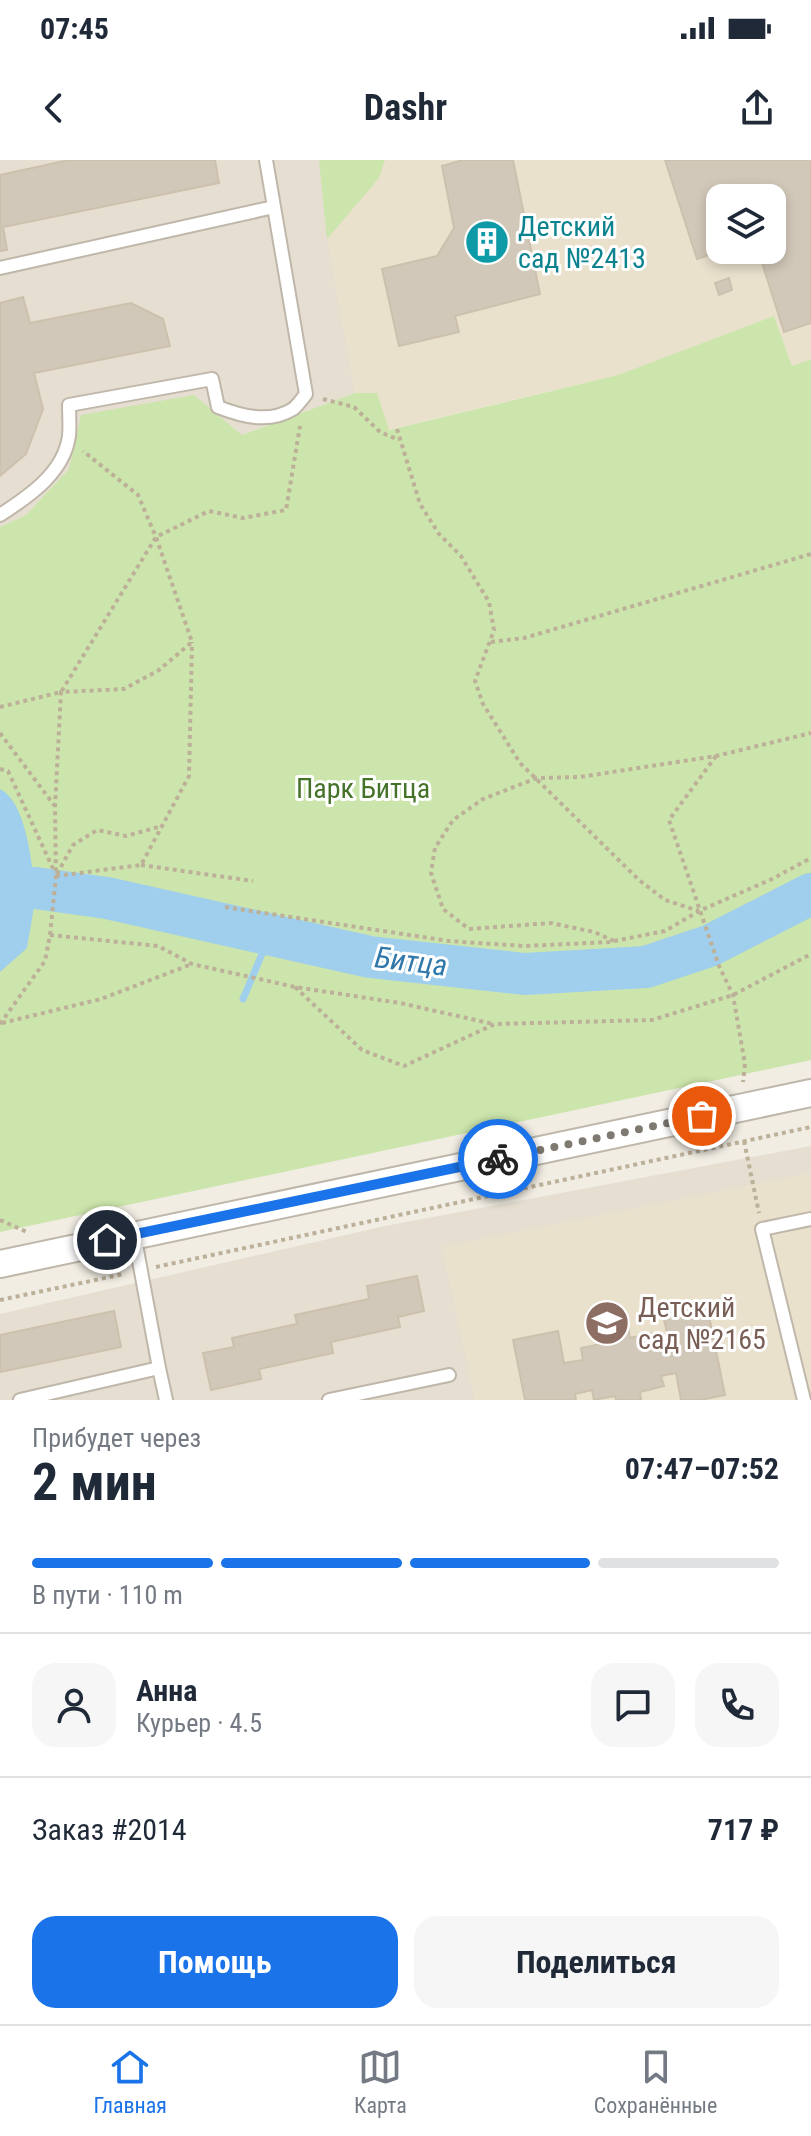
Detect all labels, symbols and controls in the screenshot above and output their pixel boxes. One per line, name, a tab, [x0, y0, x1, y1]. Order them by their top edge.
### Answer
text: 07:45	[40, 11, 109, 46]
icon: back	[32, 86, 76, 130]
icon: share	[735, 86, 779, 130]
text: Dashr	[364, 87, 447, 129]
map controls	[706, 184, 786, 264]
button: layers	[706, 184, 786, 264]
place label: Детский сад №2413	[518, 210, 646, 275]
building icon: Детский сад №2413	[463, 218, 511, 266]
park label: Парк Битца	[296, 772, 430, 805]
water label: Битца	[373, 939, 449, 983]
pin	[668, 1082, 736, 1150]
icon: bag	[680, 1094, 724, 1138]
courier	[458, 1119, 538, 1199]
icon: bike	[476, 1137, 520, 1181]
pin	[73, 1206, 141, 1274]
icon: home	[85, 1218, 129, 1262]
place label: Детский сад №2165	[638, 1291, 766, 1356]
school or university icon: Детский сад №2165	[583, 1299, 631, 1347]
text: Прибудет через	[32, 1423, 201, 1453]
text: 07:47–07:52	[625, 1451, 779, 1486]
text: 2 мин	[32, 1452, 157, 1513]
text: В пути · 110 m	[32, 1580, 183, 1610]
button: person	[32, 1663, 116, 1747]
button: chat	[591, 1663, 675, 1747]
button: phone	[695, 1663, 779, 1747]
text: Анна	[136, 1673, 197, 1708]
text: Курьер · 4.5	[136, 1708, 262, 1738]
text: Заказ #2014	[32, 1812, 187, 1847]
text: 717 ₽	[708, 1812, 779, 1847]
button: Помощь	[32, 1916, 398, 2008]
button: Поделиться	[414, 1916, 779, 2008]
tab: Главная	[94, 2045, 167, 2118]
tab: Карта	[354, 2045, 407, 2118]
tab: Сохранённые	[594, 2045, 717, 2118]

